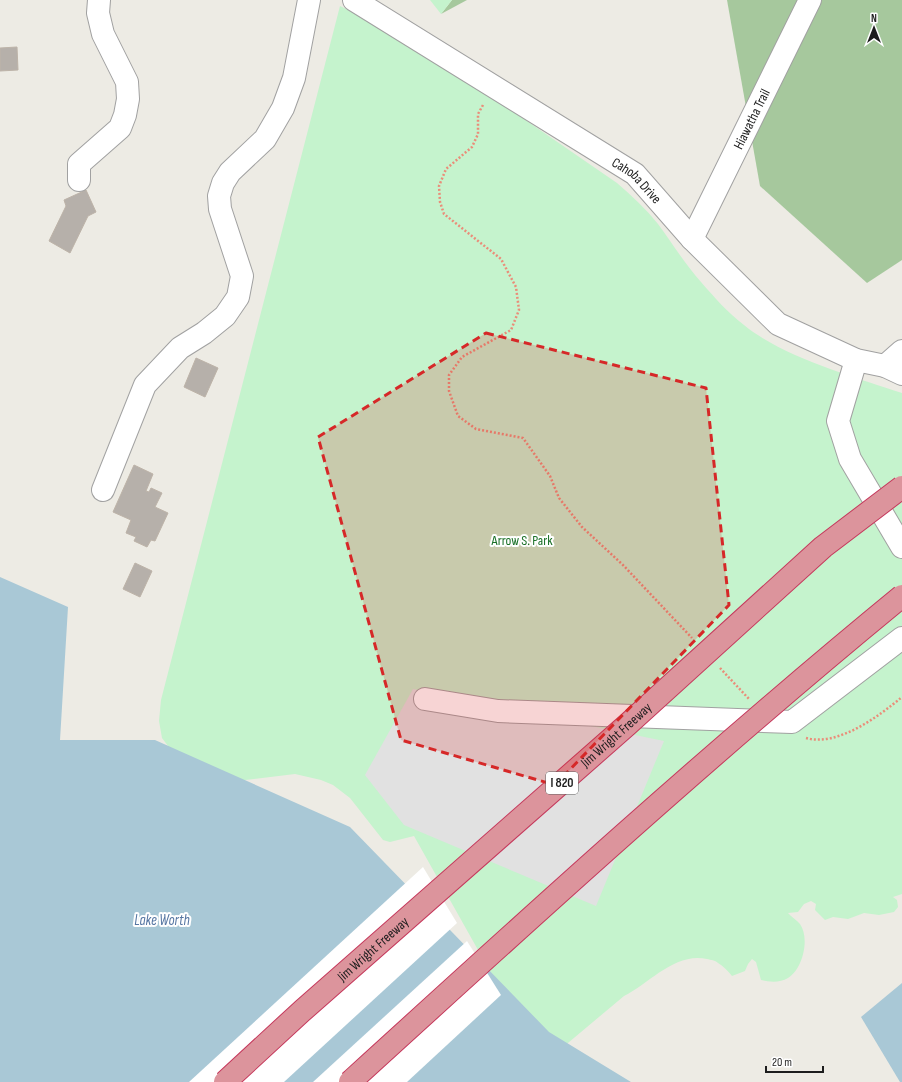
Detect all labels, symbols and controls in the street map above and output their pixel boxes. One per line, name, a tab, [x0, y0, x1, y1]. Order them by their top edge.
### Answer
north arrow	[854, 8, 894, 48]
text: N	[871, 12, 877, 25]
street label: Hiawatha Trail	[729, 86, 773, 152]
street label: Cahoba Drive	[609, 153, 665, 207]
park label: Arrow S. Park	[490, 532, 553, 549]
street label: Jim Wright Freeway	[576, 698, 655, 771]
road number: I 820	[546, 772, 578, 794]
water label: Lake Worth	[134, 911, 190, 930]
street label: Jim Wright Freeway	[333, 912, 412, 985]
scale bar	[766, 1048, 823, 1074]
text: 20 m	[772, 1055, 792, 1070]

